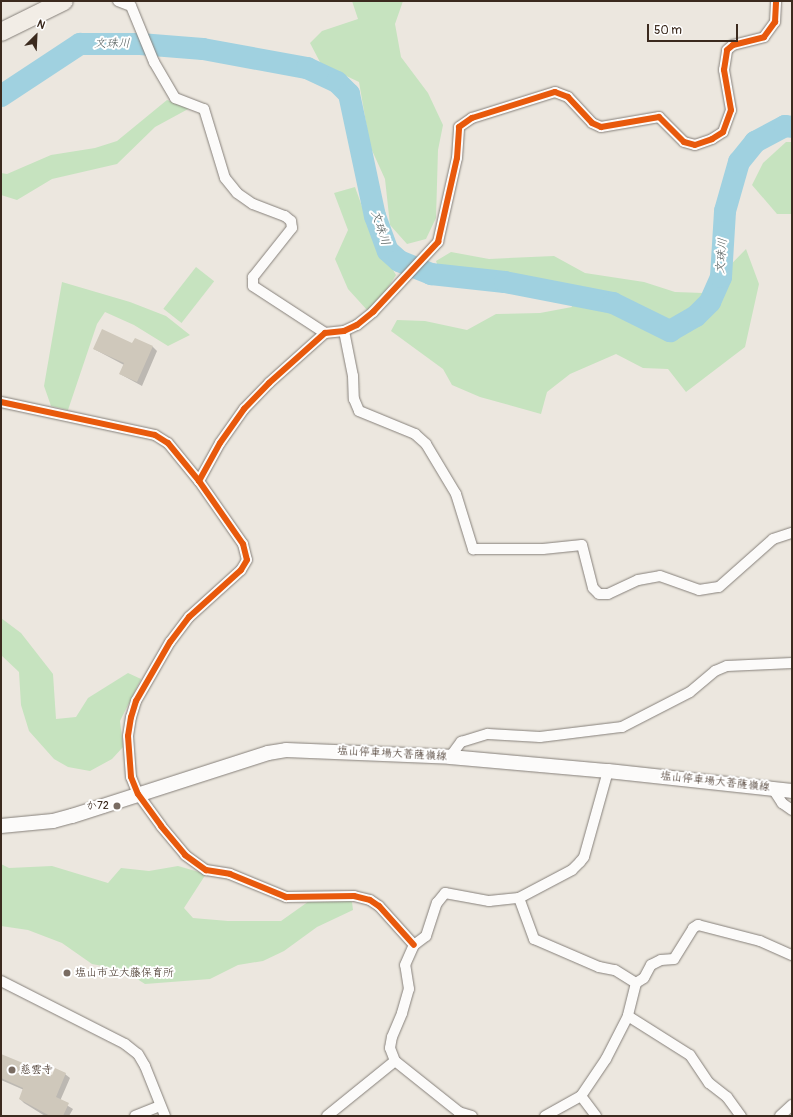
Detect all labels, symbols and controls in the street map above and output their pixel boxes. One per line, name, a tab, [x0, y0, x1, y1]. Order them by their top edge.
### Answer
north arrow	[16, 16, 56, 56]
scale bar	[649, 16, 740, 42]
text: N	[35, 17, 47, 32]
text: 50 m	[654, 23, 682, 38]
water label: 文珠川	[94, 37, 130, 51]
water label: 文珠川	[368, 209, 392, 247]
water label: 文珠川	[713, 237, 731, 275]
street label: 塩山停車場大菩薩嶺線	[337, 745, 447, 763]
street label: 塩山停車場大菩薩嶺線	[660, 770, 770, 794]
place label: か72	[86, 799, 109, 813]
marker: か72	[112, 801, 122, 811]
place label: 塩山市立大藤保育所	[75, 966, 174, 980]
marker: 塩山市立大藤保育所	[62, 968, 72, 978]
place label: 慈雲寺	[20, 1063, 53, 1077]
marker: 慈雲寺	[7, 1065, 17, 1075]

